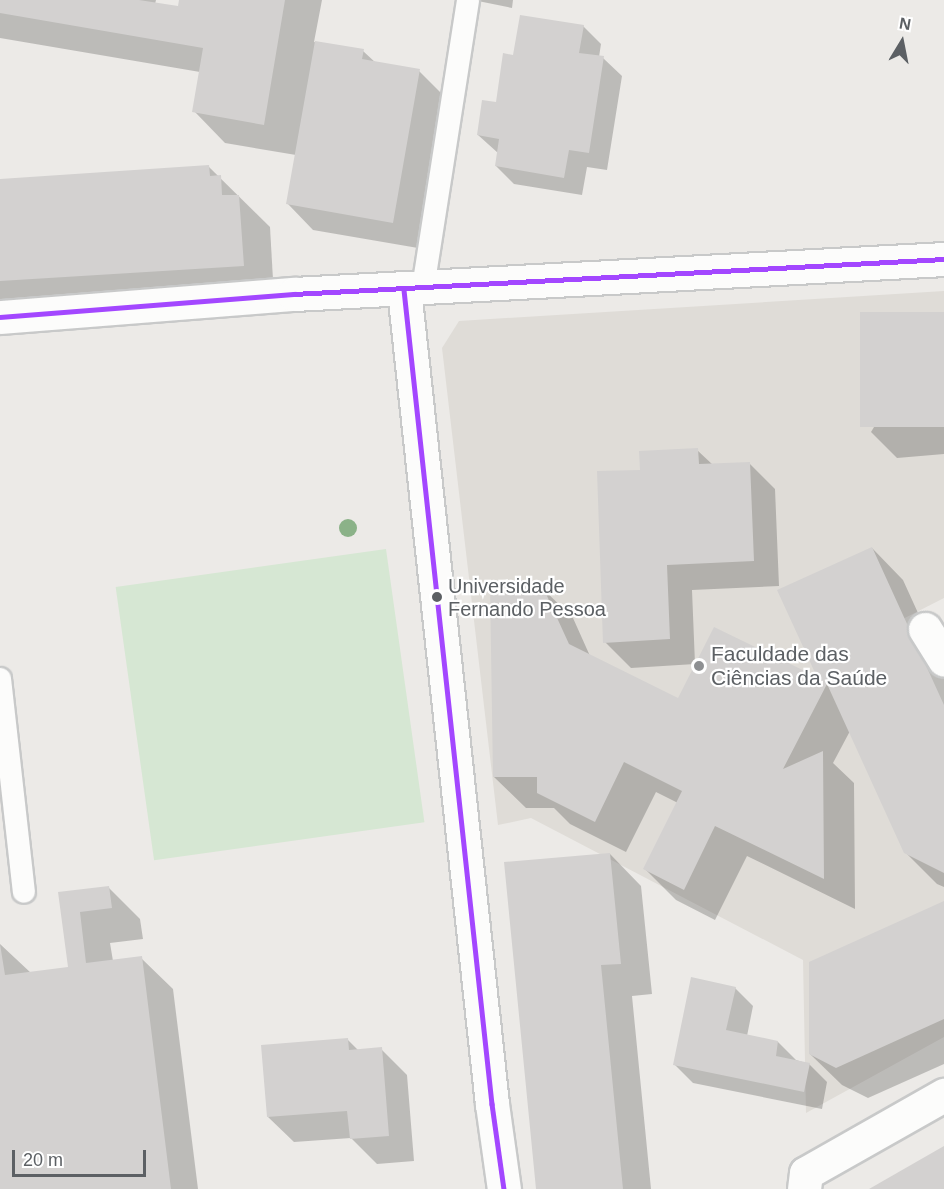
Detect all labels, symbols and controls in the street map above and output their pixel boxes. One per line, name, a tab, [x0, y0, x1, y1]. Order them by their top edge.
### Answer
north arrow	[872, 12, 932, 72]
text: N	[898, 14, 912, 33]
place label: Universidade Fernando Pessoa	[448, 574, 606, 621]
marker: Universidade Fernando Pessoa	[431, 591, 443, 603]
place label: Faculdade das Ciências da Saúde	[711, 641, 887, 691]
marker: Faculdade das Ciências da Saúde	[692, 659, 706, 673]
scale bar	[15, 1138, 148, 1176]
text: 20 m	[23, 1150, 63, 1170]

